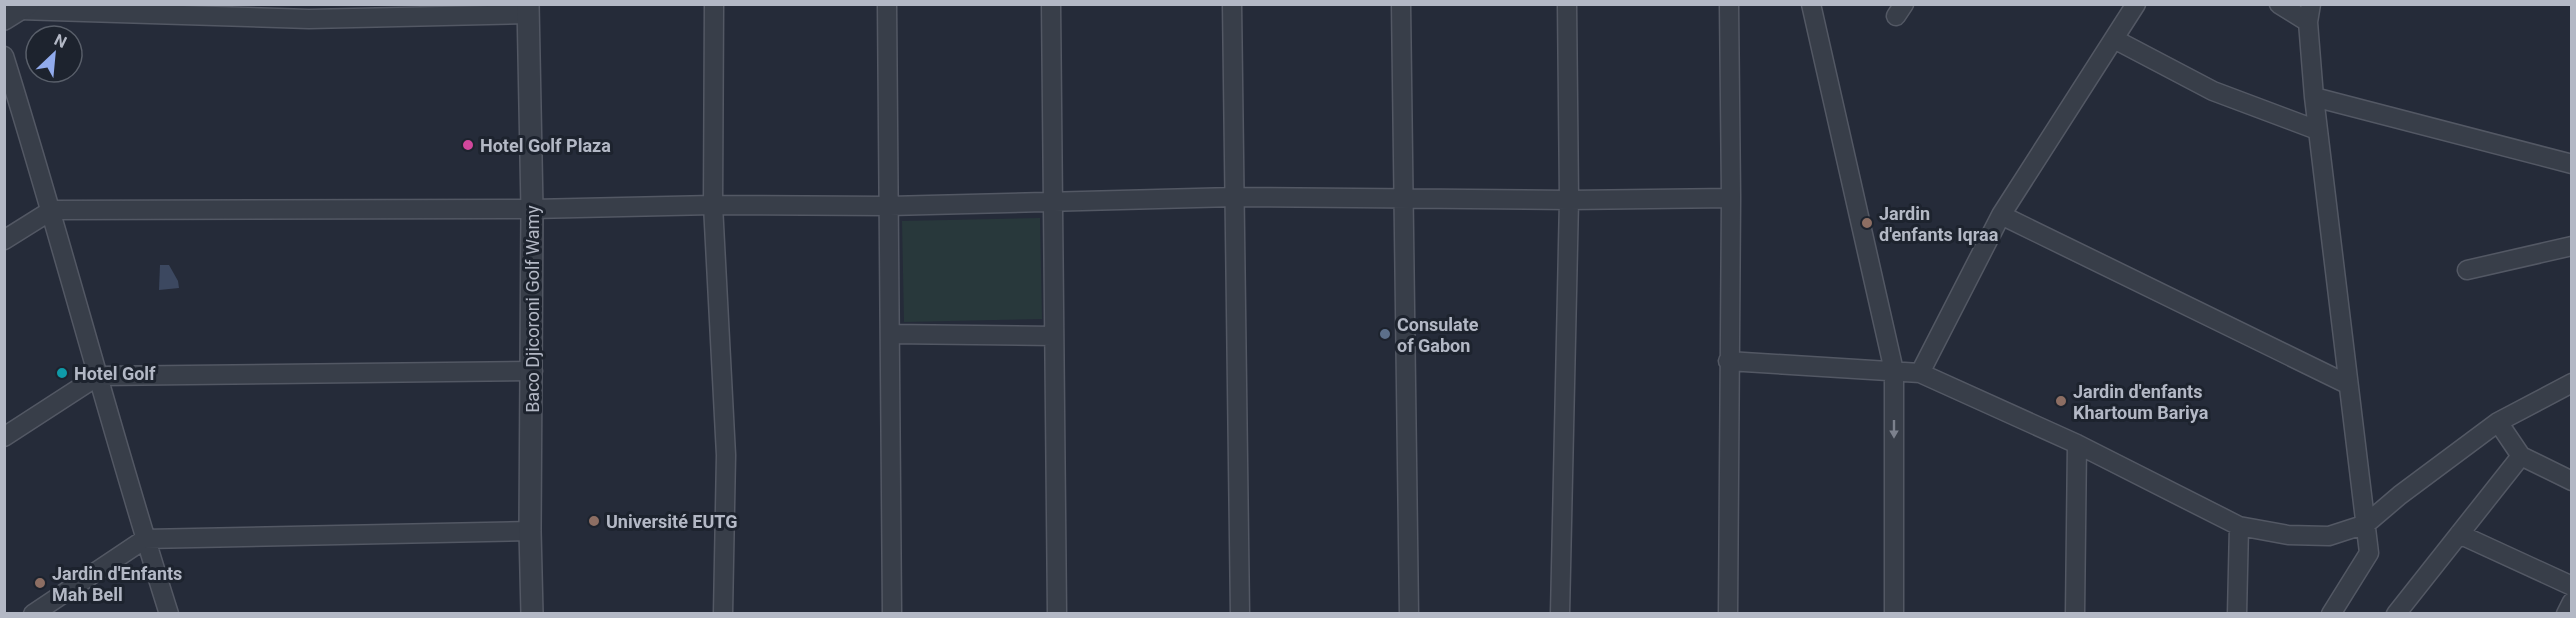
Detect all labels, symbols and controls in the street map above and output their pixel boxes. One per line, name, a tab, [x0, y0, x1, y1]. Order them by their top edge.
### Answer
north arrow	[24, 24, 84, 84]
text: N	[51, 30, 70, 52]
place label: Hotel Golf Plaza	[480, 135, 611, 156]
marker: Hotel Golf Plaza	[461, 138, 475, 152]
place label: Jardin d'enfants Iqraa	[1879, 203, 1999, 245]
street label: Baco Djicoroni Golf Wamy	[522, 205, 543, 413]
marker: Jardin d'enfants Iqraa	[1860, 216, 1874, 230]
place label: Consulate of Gabon	[1397, 314, 1479, 356]
marker: Consulate of Gabon	[1378, 327, 1392, 341]
place label: Hotel Golf	[74, 363, 156, 384]
marker: Hotel Golf	[55, 366, 69, 380]
place label: Jardin d'enfants Khartoum Bariya	[2073, 381, 2209, 423]
marker: Jardin d'enfants Khartoum Bariya	[2054, 394, 2068, 408]
one-way arrow	[1889, 420, 1899, 439]
place label: Université EUTG	[606, 511, 738, 532]
marker: Université EUTG	[587, 514, 601, 528]
place label: Jardin d'Enfants Mah Bell	[52, 563, 182, 605]
marker: Jardin d'Enfants Mah Bell	[33, 576, 47, 590]

